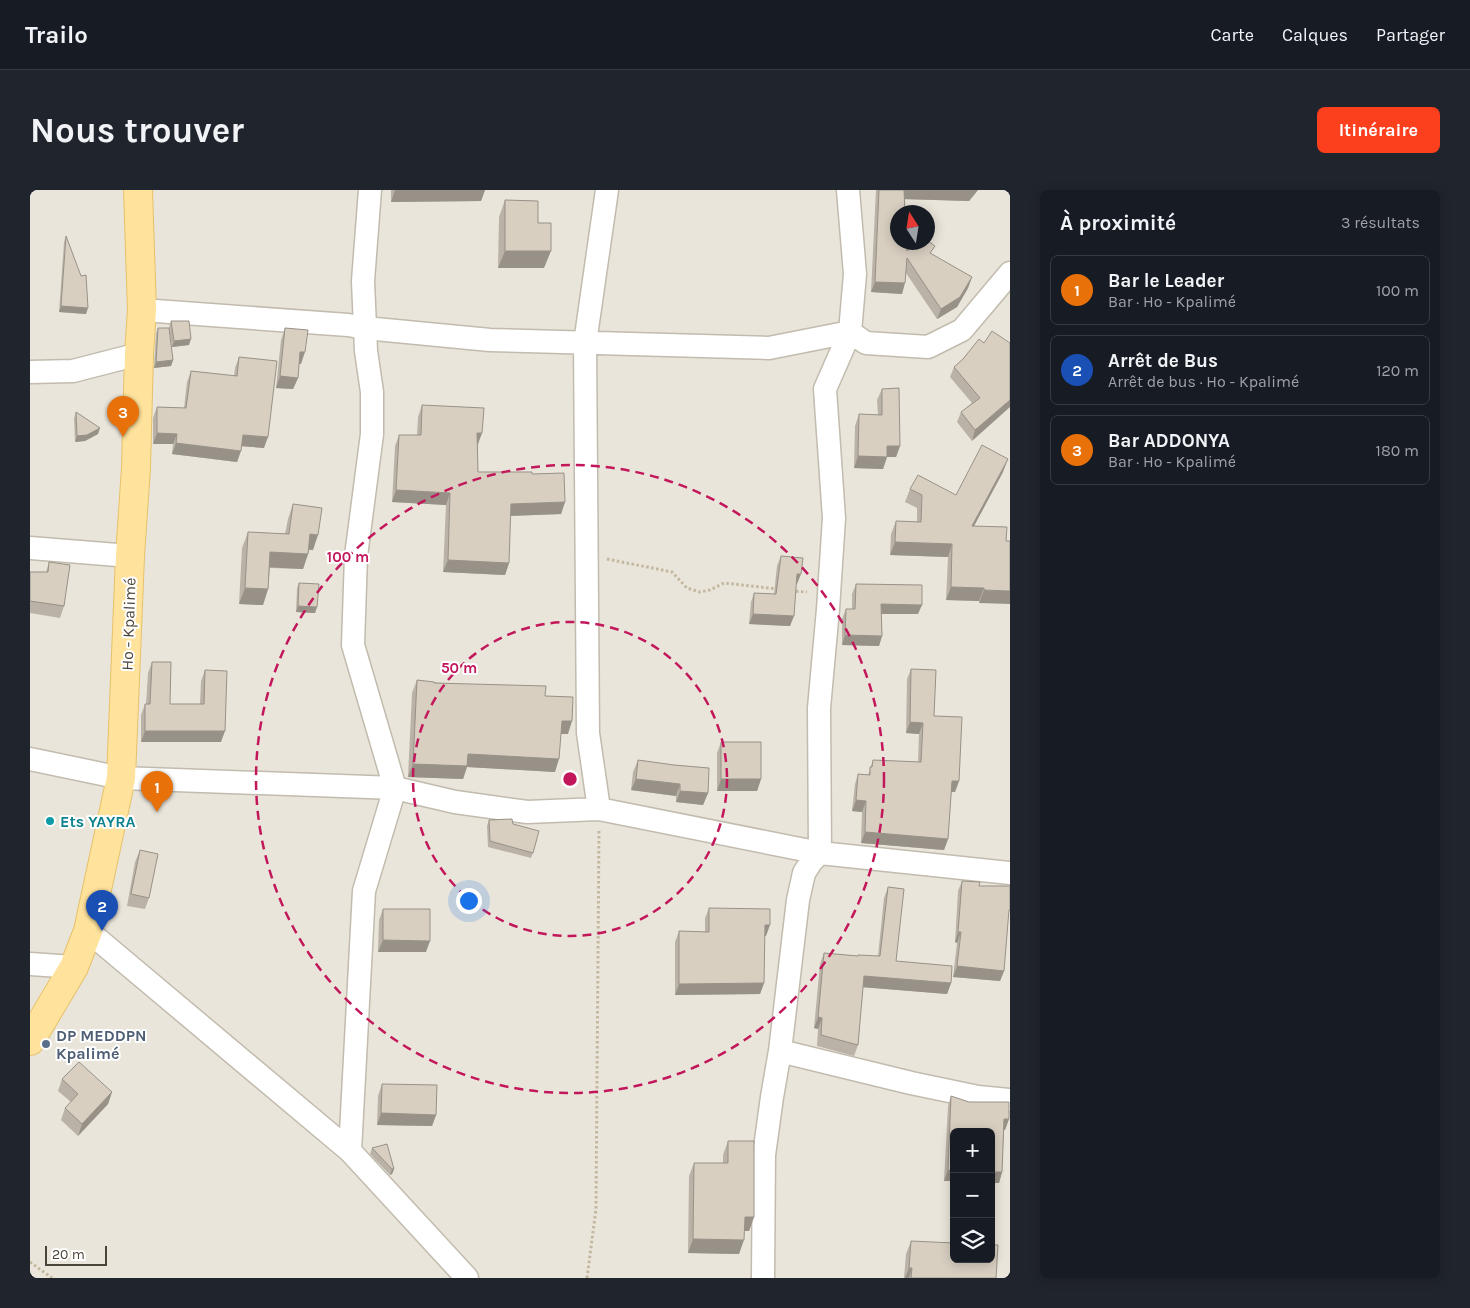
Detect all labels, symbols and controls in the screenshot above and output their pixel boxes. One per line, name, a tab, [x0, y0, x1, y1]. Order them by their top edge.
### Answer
text: Trailo	[25, 21, 88, 49]
text: Carte	[1210, 24, 1254, 46]
text: Calques	[1282, 24, 1348, 46]
text: Partager	[1376, 24, 1445, 46]
button: Itinéraire	[1317, 107, 1440, 153]
text: Nous trouver	[30, 110, 244, 151]
north arrow	[890, 205, 935, 250]
text: À proximité	[1060, 211, 1176, 235]
text: 3 résultats	[1341, 213, 1420, 232]
text: Bar le Leader	[1108, 270, 1224, 292]
text: 1	[1074, 281, 1080, 300]
text: 100 m	[1376, 281, 1419, 300]
text: Bar · Ho - Kpalimé	[1108, 292, 1236, 311]
text: Arrêt de Bus	[1108, 350, 1218, 372]
text: 2	[1072, 361, 1082, 380]
text: 120 m	[1376, 361, 1419, 380]
text: Arrêt de bus · Ho - Kpalimé	[1108, 372, 1299, 391]
pin: 3	[107, 396, 139, 437]
text: Bar ADDONYA	[1108, 430, 1230, 452]
text: 3	[1072, 441, 1082, 460]
text: 180 m	[1376, 441, 1419, 460]
text: Bar · Ho - Kpalimé	[1108, 452, 1236, 471]
text: 100 m	[327, 548, 369, 566]
street label: Ho - Kpalimé	[117, 577, 140, 671]
text: 50 m	[441, 659, 477, 677]
centre of rings	[561, 770, 579, 788]
pin: 1	[141, 771, 173, 812]
place label: Ets YAYRA	[60, 812, 136, 831]
marker: Ets YAYRA	[44, 815, 56, 827]
your location	[456, 888, 482, 914]
pin: 2	[86, 890, 118, 931]
place label: DP MEDDPN Kpalimé	[56, 1026, 146, 1063]
marker: DP MEDDPN Kpalimé	[40, 1038, 52, 1050]
map controls	[950, 1128, 995, 1263]
button: +	[950, 1128, 995, 1173]
button: −	[950, 1173, 995, 1218]
button: layers	[950, 1218, 995, 1263]
scale bar	[45, 1243, 108, 1266]
text: 20 m	[52, 1246, 85, 1263]

